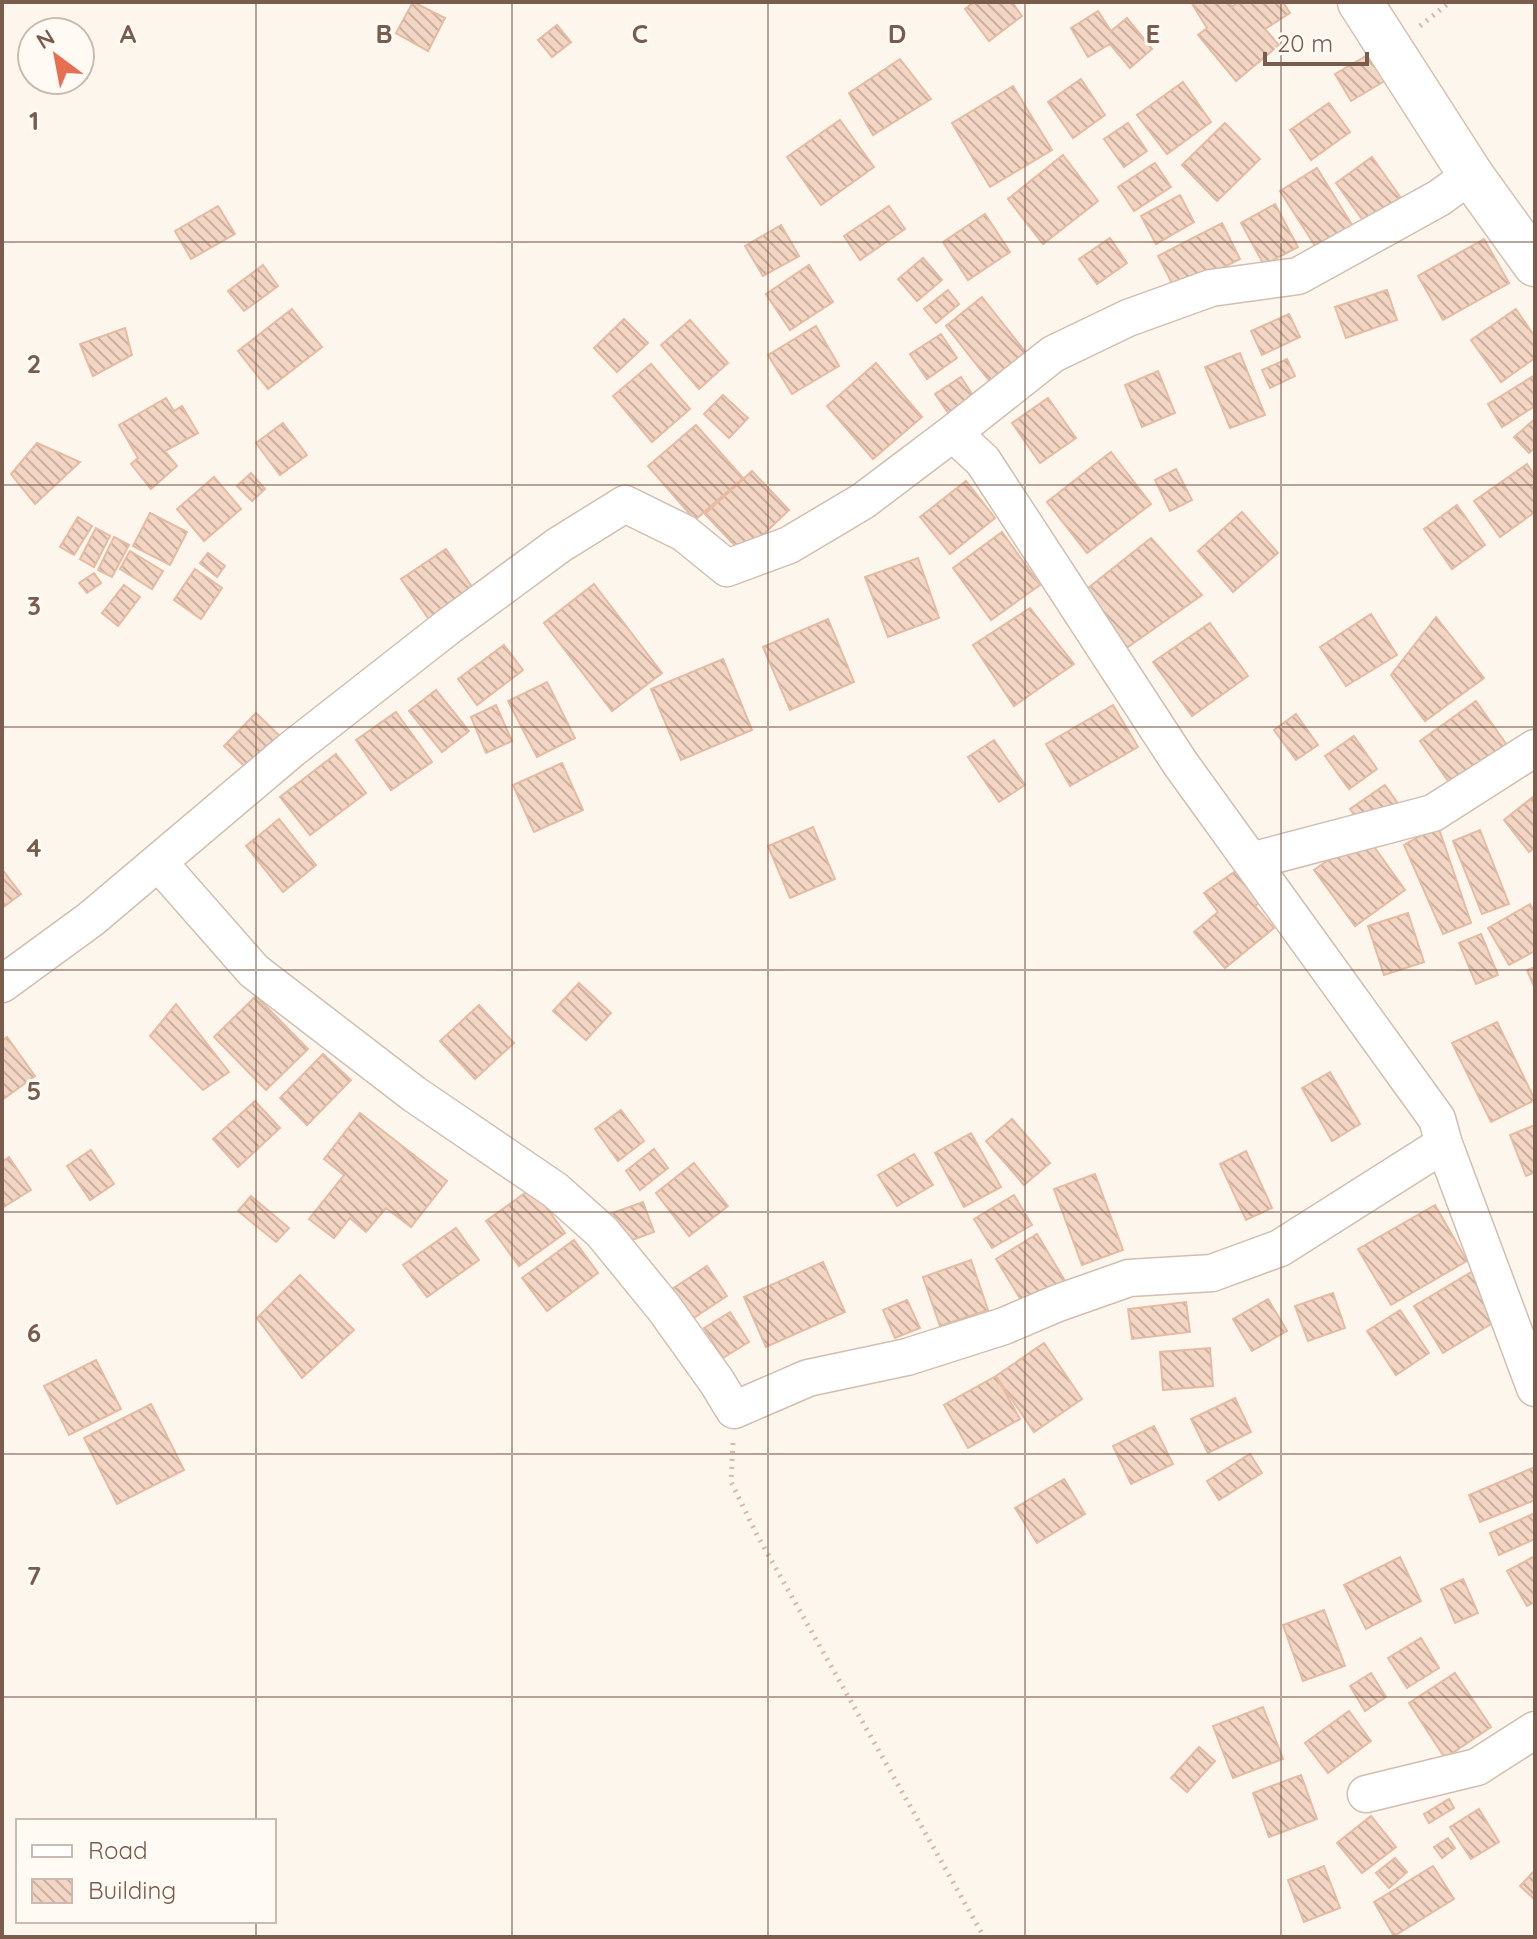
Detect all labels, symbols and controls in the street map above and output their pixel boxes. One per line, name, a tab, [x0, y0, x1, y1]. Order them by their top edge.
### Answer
north arrow	[16, 16, 96, 96]
scale bar	[1265, 16, 1367, 66]
text: A	[120, 17, 137, 50]
text: B	[375, 17, 393, 50]
text: C	[632, 17, 648, 50]
text: D	[888, 17, 906, 50]
text: E	[1146, 17, 1160, 50]
text: N	[31, 23, 60, 55]
text: 20 m	[1277, 28, 1333, 58]
text: 1	[29, 104, 39, 137]
text: 2	[27, 347, 41, 380]
text: 3	[27, 589, 41, 622]
text: 4	[26, 831, 42, 864]
text: 5	[27, 1074, 41, 1107]
text: 6	[27, 1316, 41, 1349]
text: 7	[27, 1559, 41, 1592]
legend	[16, 1819, 276, 1923]
text: Road	[88, 1835, 148, 1865]
text: Building	[88, 1875, 176, 1905]

